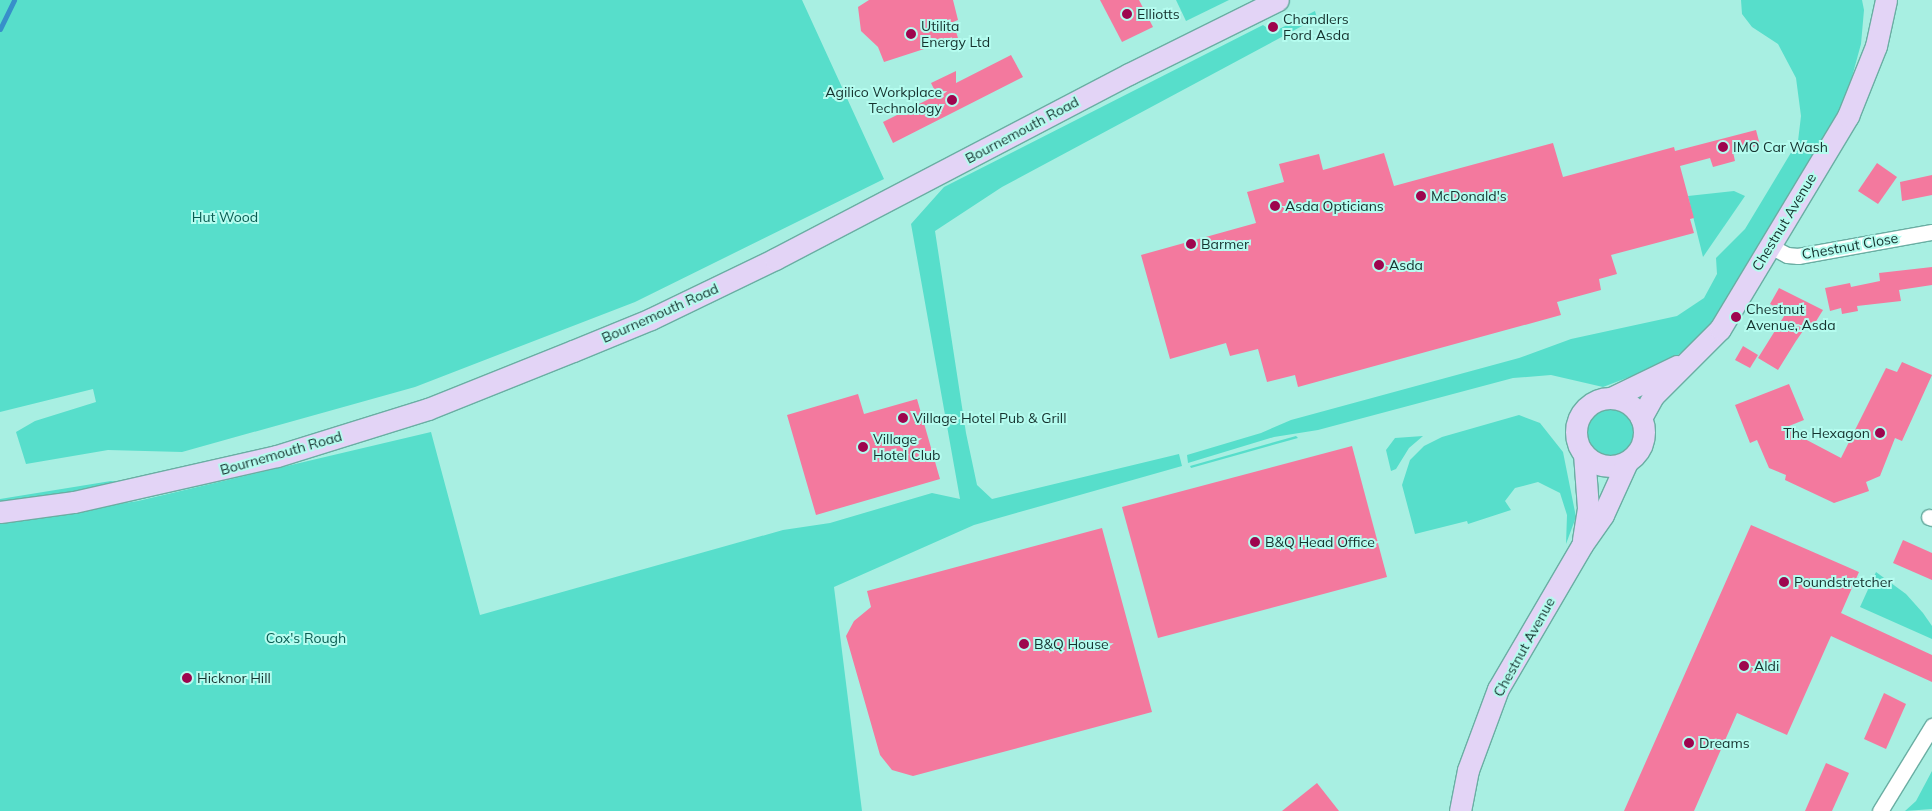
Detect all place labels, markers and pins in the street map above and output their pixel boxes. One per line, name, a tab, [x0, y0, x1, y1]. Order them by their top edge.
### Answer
place label: Elliotts	[1137, 6, 1180, 22]
marker: Elliotts	[1121, 8, 1133, 20]
place label: Chandlers Ford Asda	[1283, 11, 1350, 44]
place label: Utilita Energy Ltd	[921, 18, 990, 50]
marker: Chandlers Ford Asda	[1267, 21, 1279, 33]
marker: Utilita Energy Ltd	[905, 28, 917, 40]
place label: Agilico Workplace Technology	[825, 84, 942, 116]
marker: Agilico Workplace Technology	[946, 94, 958, 106]
place label: IMO Car Wash	[1733, 139, 1828, 155]
marker: IMO Car Wash	[1717, 141, 1729, 153]
place label: McDonald's	[1431, 188, 1507, 204]
marker: McDonald's	[1415, 190, 1427, 202]
place label: Asda Opticians	[1285, 198, 1384, 214]
marker: Asda Opticians	[1269, 200, 1281, 212]
place label: Barmer	[1201, 236, 1249, 252]
marker: Barmer	[1185, 238, 1197, 250]
place label: Asda	[1389, 257, 1423, 273]
marker: Asda	[1373, 259, 1385, 271]
place label: Chestnut Avenue, Asda	[1746, 301, 1836, 334]
marker: Chestnut Avenue, Asda	[1730, 311, 1742, 323]
place label: Village Hotel Pub & Grill	[913, 410, 1066, 426]
marker: Village Hotel Pub & Grill	[897, 412, 909, 424]
place label: The Hexagon	[1783, 425, 1870, 441]
marker: The Hexagon	[1874, 427, 1886, 439]
place label: Village Hotel Club	[873, 431, 940, 464]
marker: Village Hotel Club	[857, 441, 869, 453]
place label: B&Q Head Office	[1265, 534, 1375, 550]
marker: B&Q Head Office	[1249, 536, 1261, 548]
place label: Poundstretcher	[1794, 574, 1893, 590]
marker: Poundstretcher	[1778, 576, 1790, 588]
place label: B&Q House	[1034, 636, 1109, 652]
marker: B&Q House	[1018, 638, 1030, 650]
place label: Aldi	[1754, 658, 1779, 674]
marker: Aldi	[1738, 660, 1750, 672]
place label: Hicknor Hill	[197, 670, 271, 686]
marker: Hicknor Hill	[181, 672, 193, 684]
place label: Dreams	[1699, 735, 1750, 751]
marker: Dreams	[1683, 737, 1695, 749]

